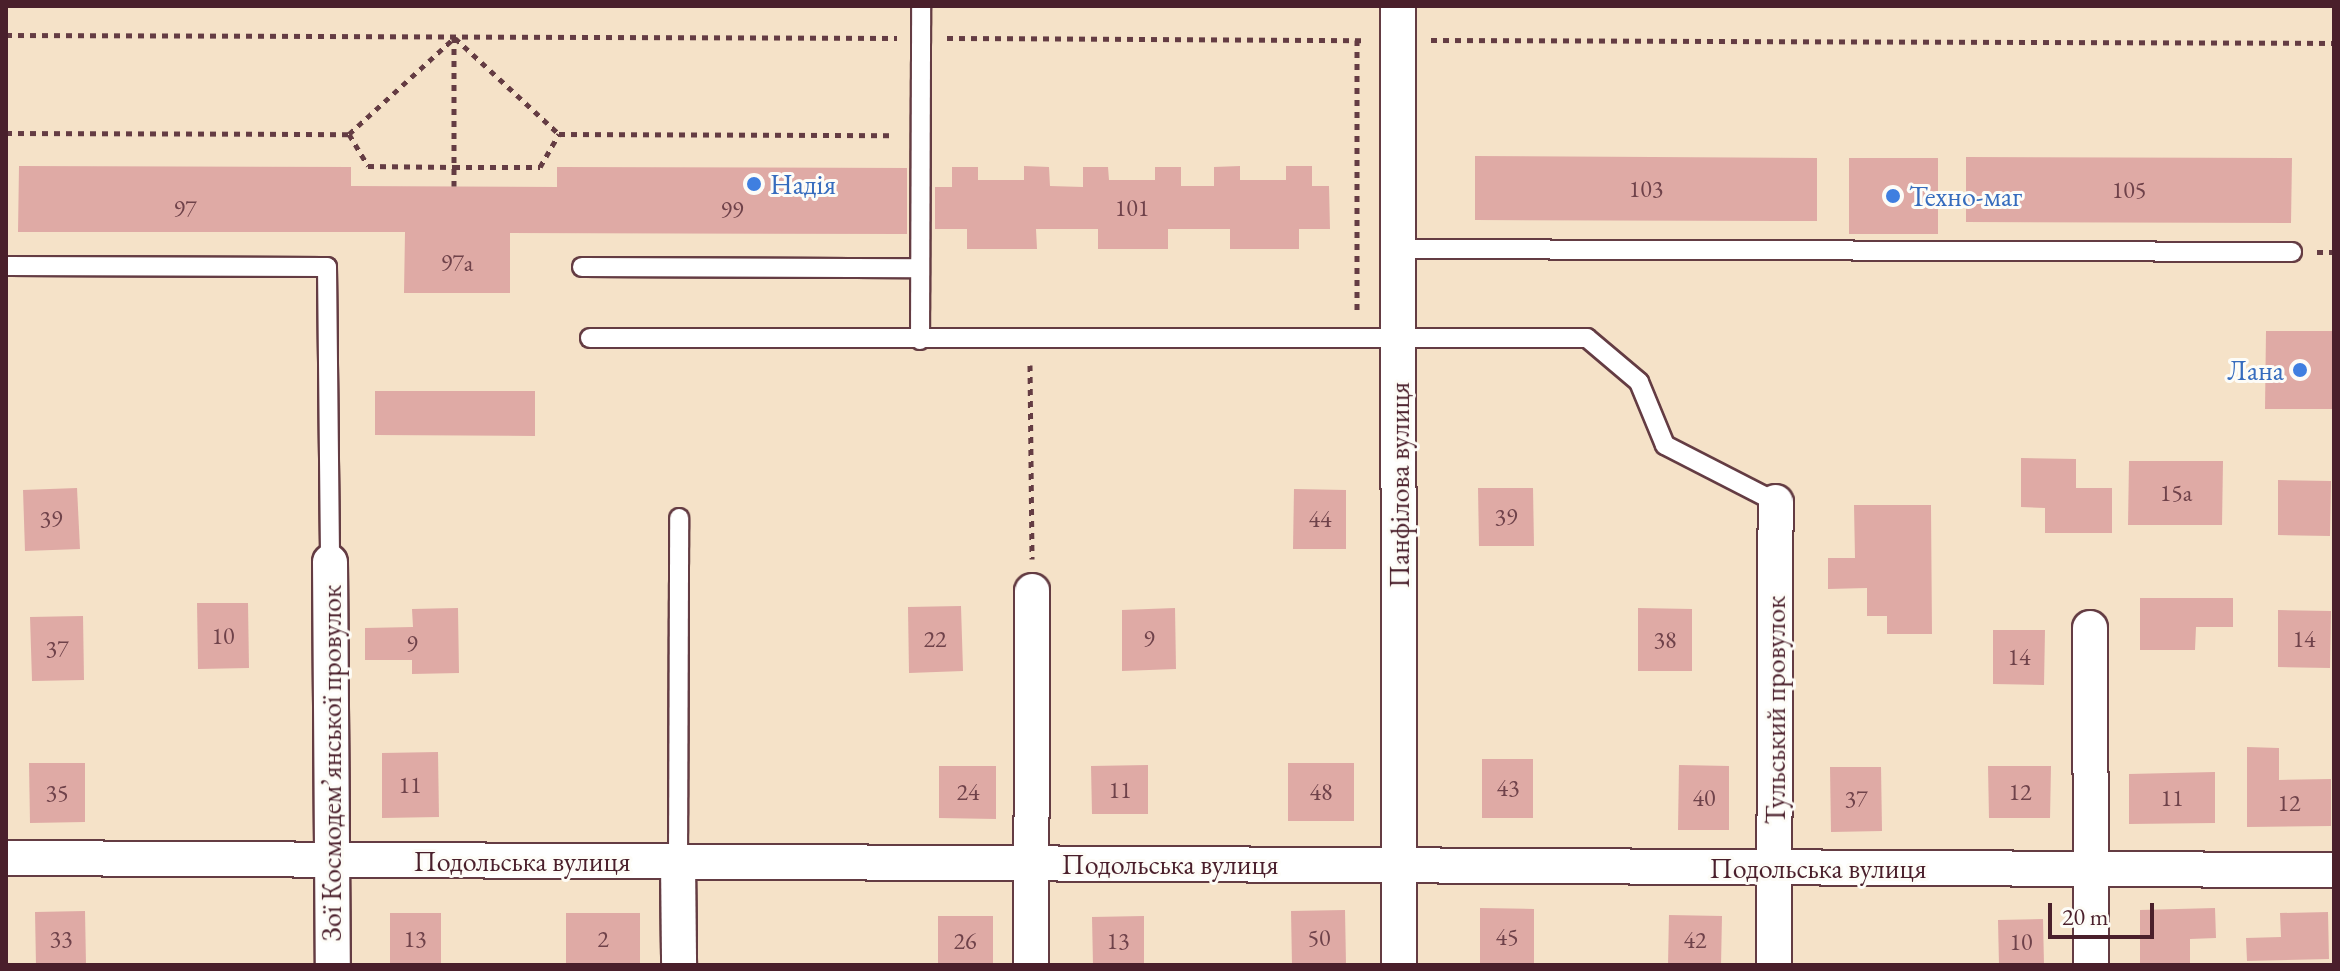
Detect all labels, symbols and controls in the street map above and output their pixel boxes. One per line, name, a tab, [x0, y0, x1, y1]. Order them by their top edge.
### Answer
place label: Надiя	[770, 167, 836, 201]
marker: Надiя	[745, 175, 763, 193]
house number: 103	[1629, 175, 1663, 203]
house number: 105	[2112, 176, 2146, 204]
place label: Техно-маг	[1909, 179, 2022, 213]
marker: Техно-маг	[1884, 187, 1902, 205]
house number: 101	[1115, 194, 1149, 222]
house number: 97	[173, 195, 197, 223]
house number: 99	[720, 196, 744, 224]
house number: 97а	[441, 249, 473, 277]
place label: Лана	[2227, 353, 2284, 387]
marker: Лана	[2291, 361, 2309, 379]
street label: Панфілова вулиця	[1382, 382, 1416, 588]
house number: 15а	[2160, 479, 2192, 507]
house number: 39	[1494, 503, 1518, 531]
house number: 39	[39, 505, 63, 533]
house number: 44	[1308, 505, 1332, 533]
street label: Зої Космодем’янської провулок	[314, 585, 348, 941]
street label: Тульський провулок	[1758, 596, 1792, 824]
house number: 10	[211, 622, 235, 650]
house number: 22	[923, 625, 947, 653]
house number: 9	[1143, 625, 1155, 653]
house number: 14	[2292, 625, 2316, 653]
house number: 38	[1653, 626, 1677, 654]
house number: 9	[406, 630, 418, 658]
house number: 37	[45, 635, 69, 663]
house number: 14	[2007, 643, 2031, 671]
house number: 11	[398, 771, 422, 799]
house number: 43	[1496, 774, 1520, 802]
house number: 11	[1108, 776, 1132, 804]
house number: 24	[956, 778, 980, 806]
house number: 48	[1309, 778, 1333, 806]
house number: 12	[2008, 778, 2032, 806]
house number: 35	[45, 779, 69, 807]
house number: 40	[1692, 784, 1716, 812]
house number: 11	[2160, 784, 2184, 812]
house number: 37	[1844, 785, 1868, 813]
house number: 12	[2277, 789, 2301, 817]
street label: Подольська вулиця	[414, 844, 630, 878]
street label: Подольська вулиця	[1062, 847, 1278, 881]
street label: Подольська вулиця	[1710, 851, 1926, 885]
scale bar	[2052, 887, 2158, 937]
text: 20 m	[2062, 901, 2109, 932]
house number: 45	[1495, 923, 1519, 951]
house number: 50	[1307, 924, 1331, 952]
house number: 33	[49, 925, 73, 953]
house number: 13	[403, 925, 427, 953]
house number: 2	[597, 925, 609, 953]
house number: 42	[1683, 926, 1707, 954]
house number: 26	[953, 927, 977, 955]
house number: 13	[1106, 927, 1130, 955]
house number: 10	[2009, 928, 2033, 956]

